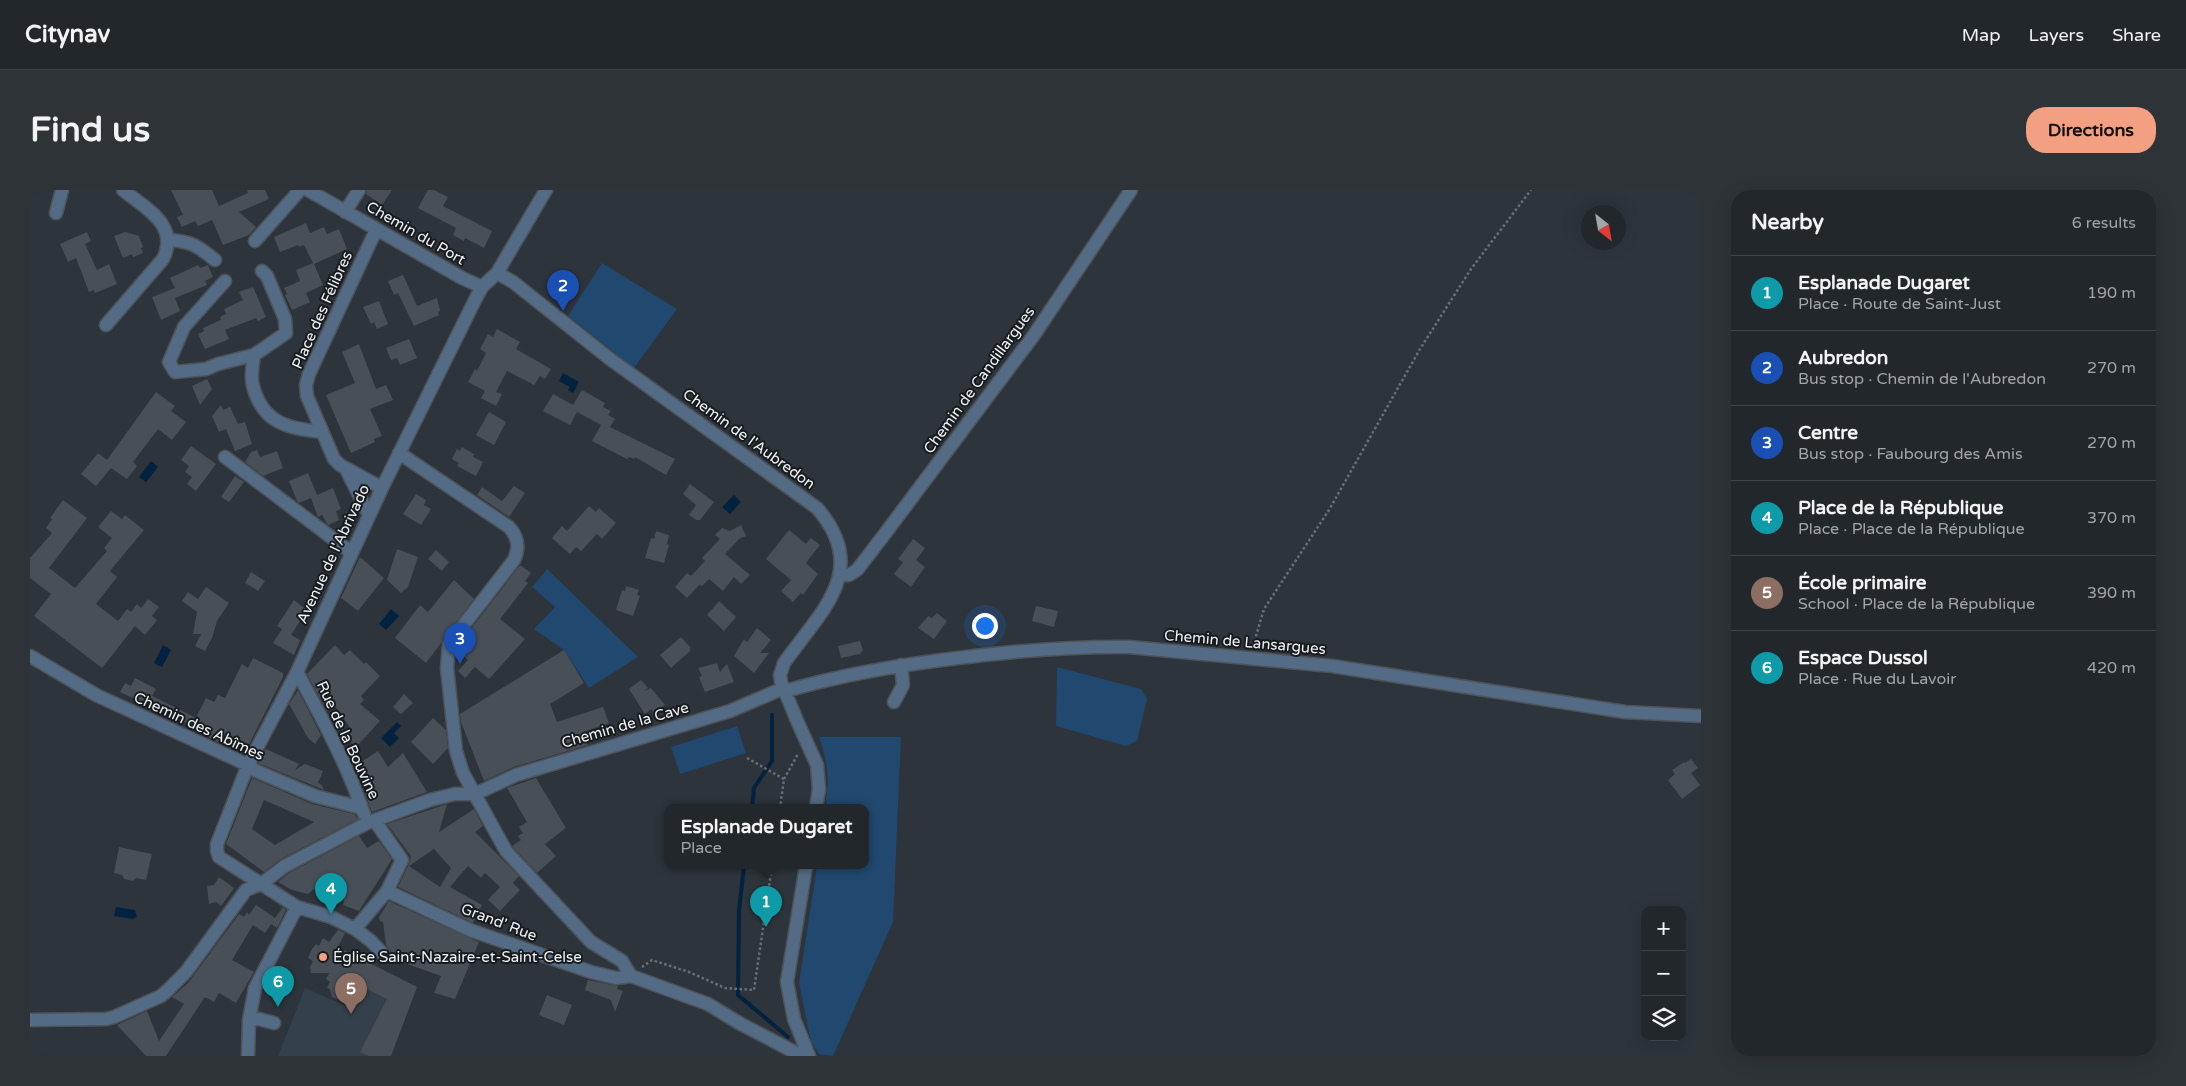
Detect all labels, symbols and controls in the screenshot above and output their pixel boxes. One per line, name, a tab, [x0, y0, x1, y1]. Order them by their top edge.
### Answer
text: Citynav	[25, 20, 110, 49]
text: Map	[1962, 24, 2001, 46]
text: Layers	[2029, 24, 2084, 46]
text: Share	[2112, 24, 2161, 46]
button: Directions	[2026, 107, 2156, 153]
text: Find us	[30, 109, 150, 151]
street label: Chemin du Port	[363, 197, 469, 269]
north arrow	[1581, 205, 1626, 250]
text: Nearby	[1751, 210, 1824, 235]
text: 6 results	[2072, 213, 2136, 233]
street label: Place des Félibres	[288, 248, 356, 372]
pin: 2	[547, 270, 579, 311]
text: Esplanade Dugaret	[1798, 272, 1970, 294]
text: 1	[1762, 283, 1772, 303]
text: 190 m	[2087, 283, 2136, 303]
text: Place · Route de Saint-Just	[1798, 294, 2001, 314]
street label: Chemin de Candillargues	[920, 303, 1038, 457]
text: Aubredon	[1798, 347, 1888, 369]
text: 2	[1762, 358, 1772, 378]
text: 270 m	[2087, 358, 2136, 378]
text: Bus stop · Chemin de l'Aubredon	[1798, 369, 2046, 389]
street label: Chemin de l'Aubredon	[679, 385, 819, 493]
text: Centre	[1798, 422, 1858, 444]
text: 3	[1762, 433, 1772, 453]
text: 270 m	[2087, 433, 2136, 453]
text: Bus stop · Faubourg des Amis	[1798, 444, 2023, 464]
street label: Avenue de l'Abrivado	[293, 482, 373, 626]
text: Place de la République	[1798, 497, 2003, 519]
text: 4	[1762, 508, 1772, 528]
text: 370 m	[2087, 508, 2136, 528]
text: Place · Place de la République	[1798, 519, 2025, 539]
text: École primaire	[1798, 572, 1926, 594]
text: 5	[1762, 583, 1772, 603]
text: 390 m	[2087, 583, 2136, 603]
text: School · Place de la République	[1798, 594, 2035, 614]
your location	[972, 613, 998, 639]
pin: 3	[444, 623, 476, 664]
street label: Chemin de Lansargues	[1163, 626, 1327, 658]
text: Espace Dussol	[1798, 647, 1928, 669]
text: 6	[1762, 658, 1772, 678]
text: 420 m	[2087, 658, 2136, 678]
text: Place · Rue du Lavoir	[1798, 669, 1956, 689]
street label: Rue de la Bouvine	[313, 678, 383, 802]
street label: Chemin des Abîmes	[131, 688, 267, 764]
street label: Chemin de la Cave	[559, 698, 691, 752]
popup	[664, 804, 869, 869]
text: Esplanade Dugaret	[681, 816, 852, 838]
text: Place	[681, 838, 722, 858]
pin: 4	[315, 873, 347, 914]
pin: 1	[750, 886, 782, 927]
street label: Grand' Rue	[459, 899, 539, 945]
map controls	[1641, 906, 1686, 1041]
button: +	[1641, 906, 1686, 951]
place label: Église Saint-Nazaire-et-Saint-Celse	[333, 948, 582, 966]
marker: Église Saint-Nazaire-et-Saint-Celse	[317, 951, 329, 963]
button: −	[1641, 951, 1686, 996]
pin: 6	[262, 966, 294, 1007]
pin: 5	[335, 973, 367, 1014]
button: layers	[1641, 996, 1686, 1041]

